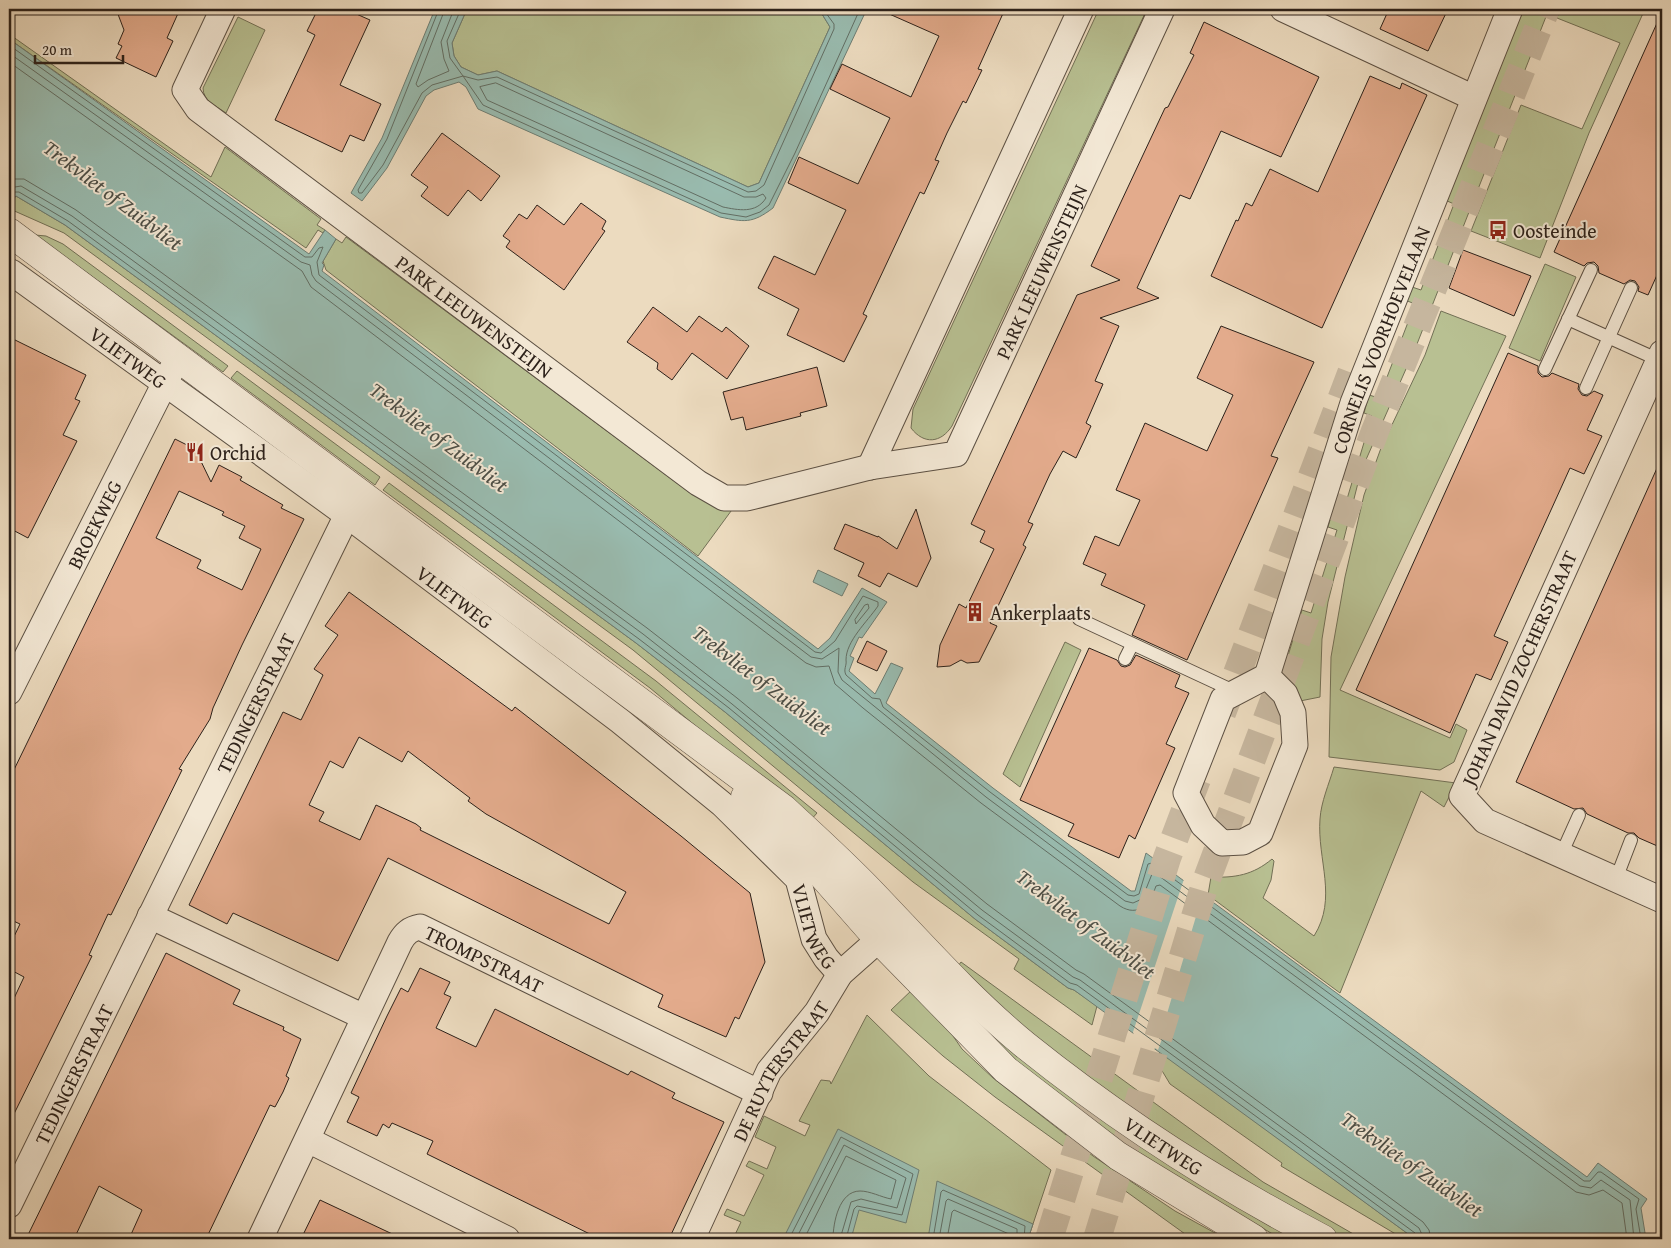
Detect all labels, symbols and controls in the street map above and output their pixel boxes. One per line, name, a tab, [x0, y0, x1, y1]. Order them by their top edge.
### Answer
scale bar	[35, 32, 122, 64]
text: 20 m	[42, 39, 73, 60]
water label: Trekvliet of Zuidvliet	[37, 132, 189, 258]
street label: PARK LEEUWENSTEIJN	[988, 179, 1094, 363]
place label: Oosteinde	[1513, 216, 1597, 245]
bus stop icon: Oosteinde	[1487, 219, 1509, 241]
street label: CORNELIS VOORHOEVELAAN	[1323, 221, 1437, 457]
street label: PARK LEEUWENSTEIJN	[390, 248, 559, 384]
street label: VLIETWEG	[84, 319, 173, 395]
water label: Trekvliet of Zuidvliet	[363, 374, 515, 500]
place label: Orchid	[210, 438, 266, 467]
restaurant icon: Orchid	[184, 441, 206, 463]
street label: BROEKWEG	[59, 475, 128, 574]
street label: JOHAN DAVID ZOCHERSTRAAT	[1453, 546, 1584, 793]
street label: VLIETWEG	[411, 558, 500, 635]
place label: Ankerplaats	[990, 598, 1091, 627]
building icon: Ankerplaats	[964, 601, 986, 623]
water label: Trekvliet of Zuidvliet	[686, 617, 838, 743]
street label: TEDINGERSTRAAT	[208, 628, 302, 778]
water label: Trekvliet of Zuidvliet	[1010, 861, 1162, 987]
street label: VLIETWEG	[785, 880, 844, 975]
street label: TROMPSTRAAT	[420, 917, 549, 1000]
street label: DE RUYTERSTRAAT	[724, 994, 836, 1146]
street label: TEDINGERSTRAAT	[27, 999, 120, 1149]
water label: Trekvliet of Zuidvliet	[1335, 1103, 1490, 1225]
street label: VLIETWEG	[1118, 1109, 1209, 1182]

